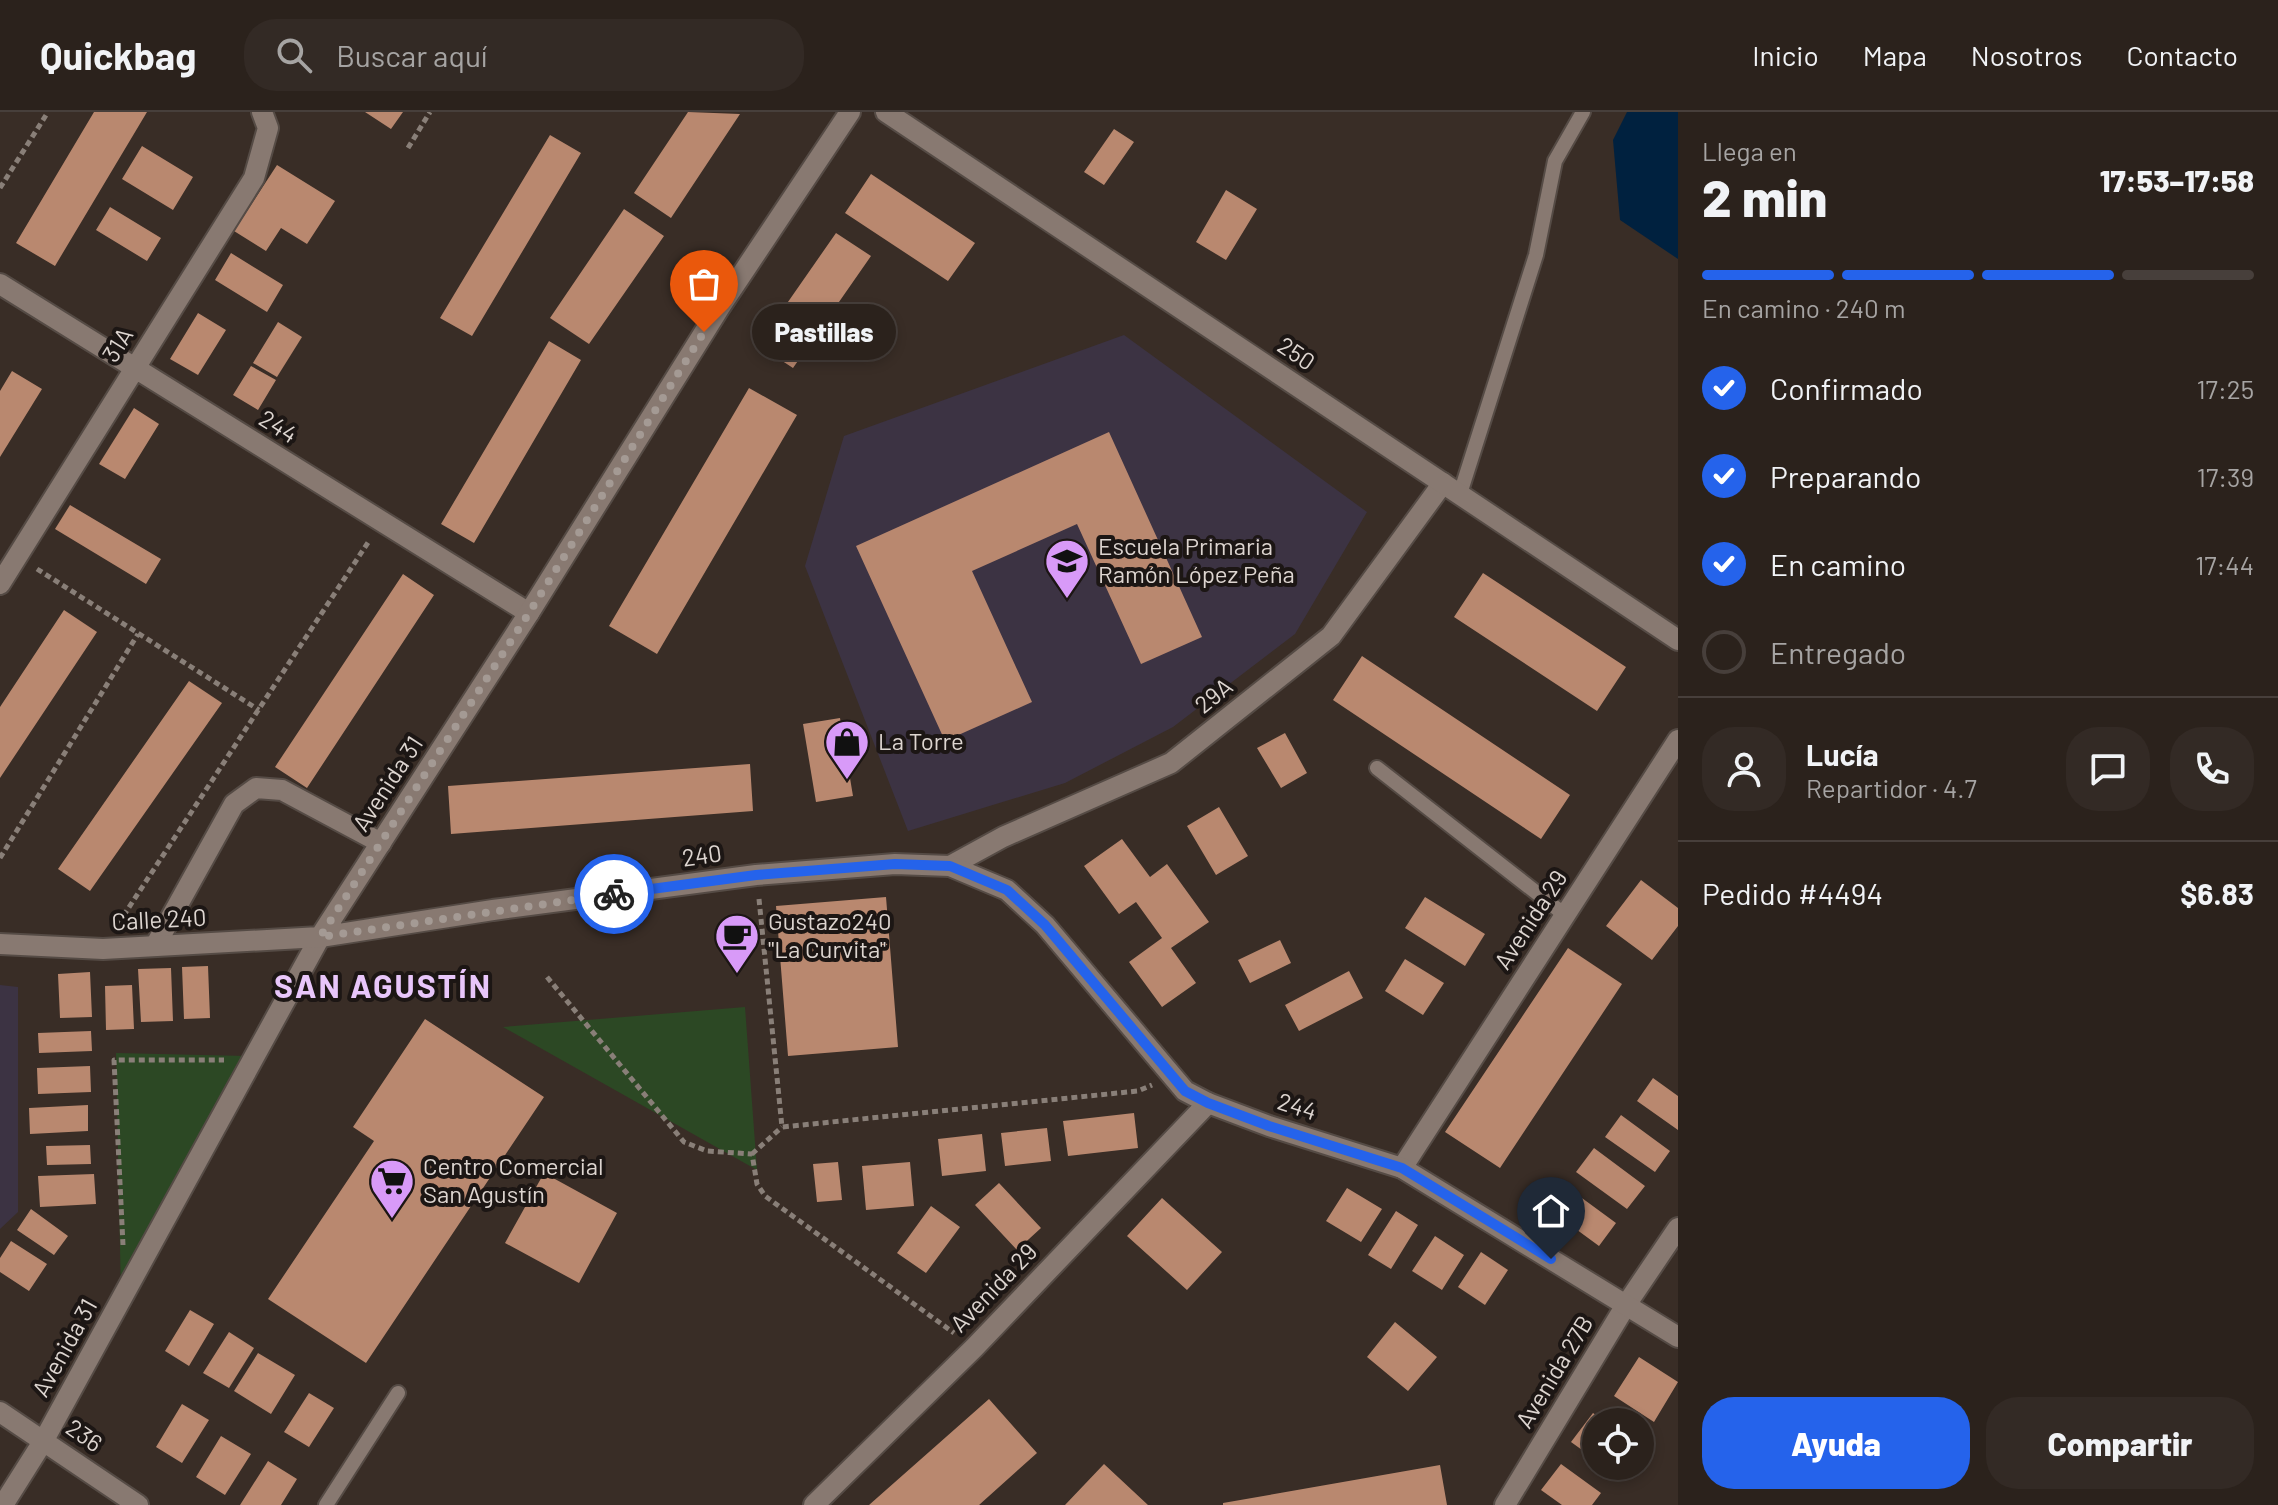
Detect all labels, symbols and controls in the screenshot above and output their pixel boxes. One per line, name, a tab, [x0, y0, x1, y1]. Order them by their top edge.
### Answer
search box	[244, 19, 804, 91]
text: Quickbag	[40, 32, 196, 78]
icon: search	[272, 33, 316, 77]
text: Buscar aquí	[336, 37, 487, 73]
text: Inicio	[1752, 38, 1819, 72]
text: Mapa	[1863, 38, 1927, 72]
text: Nosotros	[1971, 38, 2083, 72]
text: Contacto	[2127, 38, 2238, 72]
text: Llega en	[1702, 135, 1797, 166]
text: 17:53–17:58	[2100, 162, 2254, 198]
text: 2 min	[1702, 165, 1827, 227]
pin	[670, 250, 738, 332]
icon: bag	[682, 262, 726, 306]
text: En camino · 240 m	[1702, 292, 1905, 323]
callout: Pastillas	[752, 304, 896, 360]
text: Pastillas	[774, 316, 874, 347]
street label: 31A	[95, 322, 138, 367]
street label: 250	[1273, 330, 1321, 376]
icon: check	[1702, 366, 1746, 410]
text: Confirmado	[1770, 370, 1923, 406]
text: 17:25	[2196, 373, 2254, 404]
street label: 244	[254, 403, 303, 448]
icon: check	[1702, 454, 1746, 498]
text: Preparando	[1770, 458, 1921, 494]
text: 17:39	[2197, 461, 2254, 492]
place label: Escuela Primaria Ramón López Peña	[1098, 531, 1295, 588]
school or university icon: Escuela Primaria Ramón López Peña	[1043, 537, 1091, 600]
icon: check	[1702, 542, 1746, 586]
text: En camino	[1770, 546, 1906, 582]
text: 17:44	[2195, 549, 2254, 580]
text: Entregado	[1770, 634, 1906, 670]
street label: 29A	[1188, 671, 1238, 719]
shop icon: La Torre	[823, 718, 871, 781]
place label: La Torre	[878, 726, 964, 755]
button: person	[1702, 727, 1786, 811]
button: chat	[2066, 727, 2150, 811]
button: phone	[2170, 727, 2254, 811]
street label: Avenida 31	[345, 730, 428, 836]
text: Lucía	[1806, 736, 1879, 772]
text: Repartidor · 4.7	[1806, 772, 1977, 803]
street label: 240	[680, 837, 723, 872]
courier	[574, 854, 654, 934]
street label: Avenida 29	[1487, 864, 1572, 974]
icon: bike	[592, 872, 636, 916]
text: Pedido #4494	[1702, 875, 1883, 911]
text: $6.83	[2180, 875, 2254, 911]
street label: Calle 240	[111, 902, 207, 935]
place label: Gustazo240 "La Curvita"	[768, 906, 892, 963]
cafe icon: Gustazo240 "La Curvita"	[713, 912, 761, 975]
district label: SAN AGUSTÍN	[274, 966, 492, 1004]
street label: 244	[1274, 1086, 1321, 1125]
place label: Centro Comercial San Agustín	[423, 1151, 604, 1208]
supermarket icon: Centro Comercial San Agustín	[368, 1157, 416, 1220]
pin	[1517, 1177, 1585, 1259]
icon: home	[1529, 1189, 1573, 1233]
street label: Avenida 29	[943, 1237, 1042, 1337]
street label: Avenida 31	[25, 1293, 102, 1401]
street label: Avenida 27B	[1509, 1310, 1599, 1433]
button: Ayuda	[1702, 1397, 1970, 1489]
button: Compartir	[1986, 1397, 2254, 1489]
map controls	[1582, 1408, 1654, 1480]
button: locate	[1582, 1408, 1654, 1480]
street label: 236	[61, 1412, 109, 1457]

